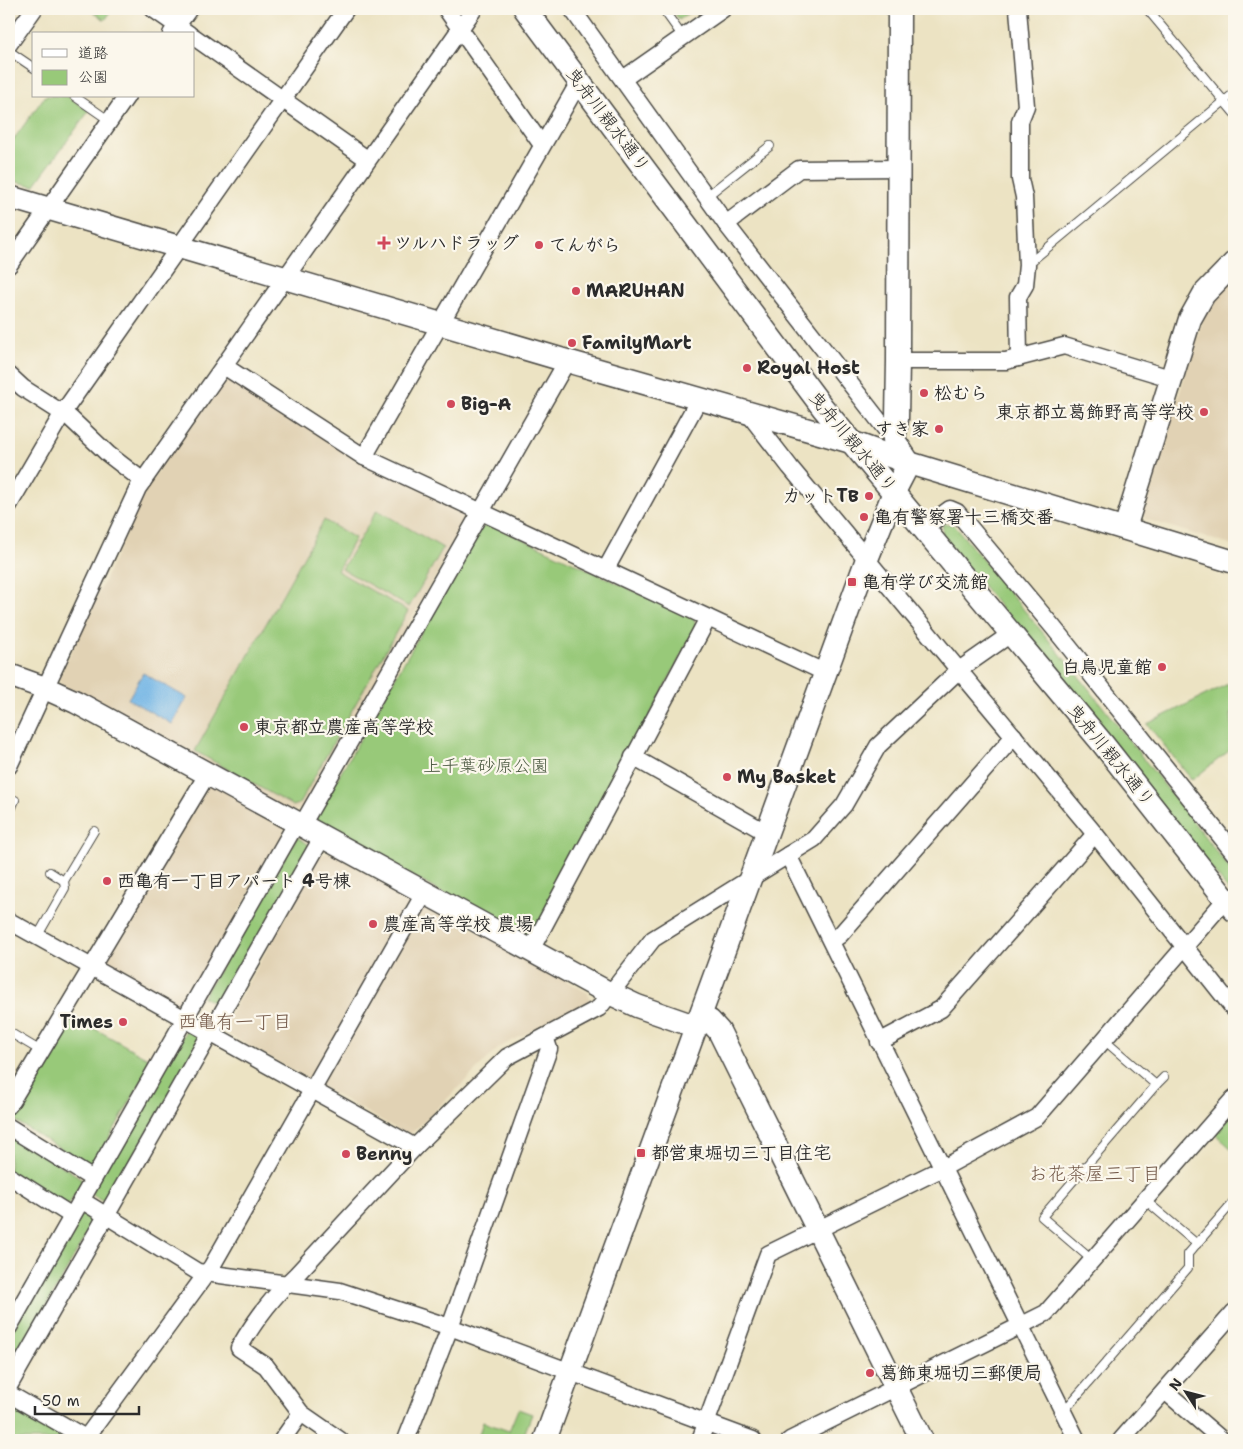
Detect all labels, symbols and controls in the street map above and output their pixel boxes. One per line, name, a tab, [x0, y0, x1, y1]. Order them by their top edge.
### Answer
legend	[32, 32, 195, 98]
text: 道路	[78, 43, 108, 63]
street label: 曳舟川親水通り	[561, 62, 655, 178]
text: 公園	[78, 67, 108, 87]
place label: ツルハドラッグ	[394, 231, 519, 255]
place label: てんがら	[549, 233, 621, 257]
marker: ツルハドラッグ	[378, 237, 390, 249]
marker: てんがら	[533, 239, 545, 251]
place label: MARUHAN	[586, 279, 685, 303]
marker: MARUHAN	[570, 285, 582, 297]
place label: FamilyMart	[582, 331, 692, 355]
marker: FamilyMart	[566, 337, 578, 349]
place label: Royal Host	[757, 356, 860, 380]
marker: Royal Host	[741, 362, 753, 374]
place label: 松むら	[934, 381, 988, 405]
street label: 曳舟川親水通り	[803, 386, 903, 498]
marker: 松むら	[918, 387, 930, 399]
place label: Big-A	[461, 392, 512, 416]
marker: Big-A	[445, 398, 457, 410]
place label: 東京都立葛飾野高等学校	[996, 400, 1194, 424]
marker: 東京都立葛飾野高等学校	[1198, 406, 1210, 418]
place label: すき家	[875, 417, 929, 441]
marker: すき家	[933, 423, 945, 435]
place label: カットTB	[783, 484, 859, 508]
marker: カットTB	[863, 490, 875, 502]
place label: 亀有警察署十三橋交番	[874, 505, 1054, 529]
marker: 亀有警察署十三橋交番	[858, 511, 870, 523]
place label: 亀有学び交流館	[862, 570, 988, 594]
marker: 亀有学び交流館	[846, 576, 858, 588]
place label: 白鳥児童館	[1062, 655, 1152, 679]
marker: 白鳥児童館	[1156, 661, 1168, 673]
street label: 曳舟川親水通り	[1062, 698, 1160, 812]
place label: 東京都立農産高等学校	[254, 715, 434, 739]
marker: 東京都立農産高等学校	[238, 721, 250, 733]
park label: 上千葉砂原公園	[423, 754, 549, 778]
place label: My Basket	[737, 765, 836, 789]
marker: My Basket	[721, 771, 733, 783]
place label: 西亀有一丁目アパート 4号棟	[117, 869, 351, 893]
marker: 西亀有一丁目アパート 4号棟	[101, 875, 113, 887]
place label: 農産高等学校 農場	[383, 912, 533, 936]
marker: 農産高等学校 農場	[367, 918, 379, 930]
district label: 西亀有一丁目	[178, 1009, 292, 1034]
place label: Times	[60, 1010, 113, 1034]
marker: Times	[117, 1016, 129, 1028]
place label: 都営東堀切三丁目住宅	[651, 1141, 831, 1165]
place label: Benny	[356, 1142, 412, 1166]
marker: 都営東堀切三丁目住宅	[635, 1147, 647, 1159]
marker: Benny	[340, 1148, 352, 1160]
district label: お花茶屋三丁目	[1028, 1161, 1162, 1186]
place label: 葛飾東堀切三郵便局	[880, 1361, 1042, 1385]
north arrow	[1160, 1366, 1210, 1416]
marker: 葛飾東堀切三郵便局	[864, 1367, 876, 1379]
text: N	[1165, 1375, 1186, 1394]
scale bar	[35, 1384, 139, 1416]
text: 50 m	[42, 1391, 80, 1411]

